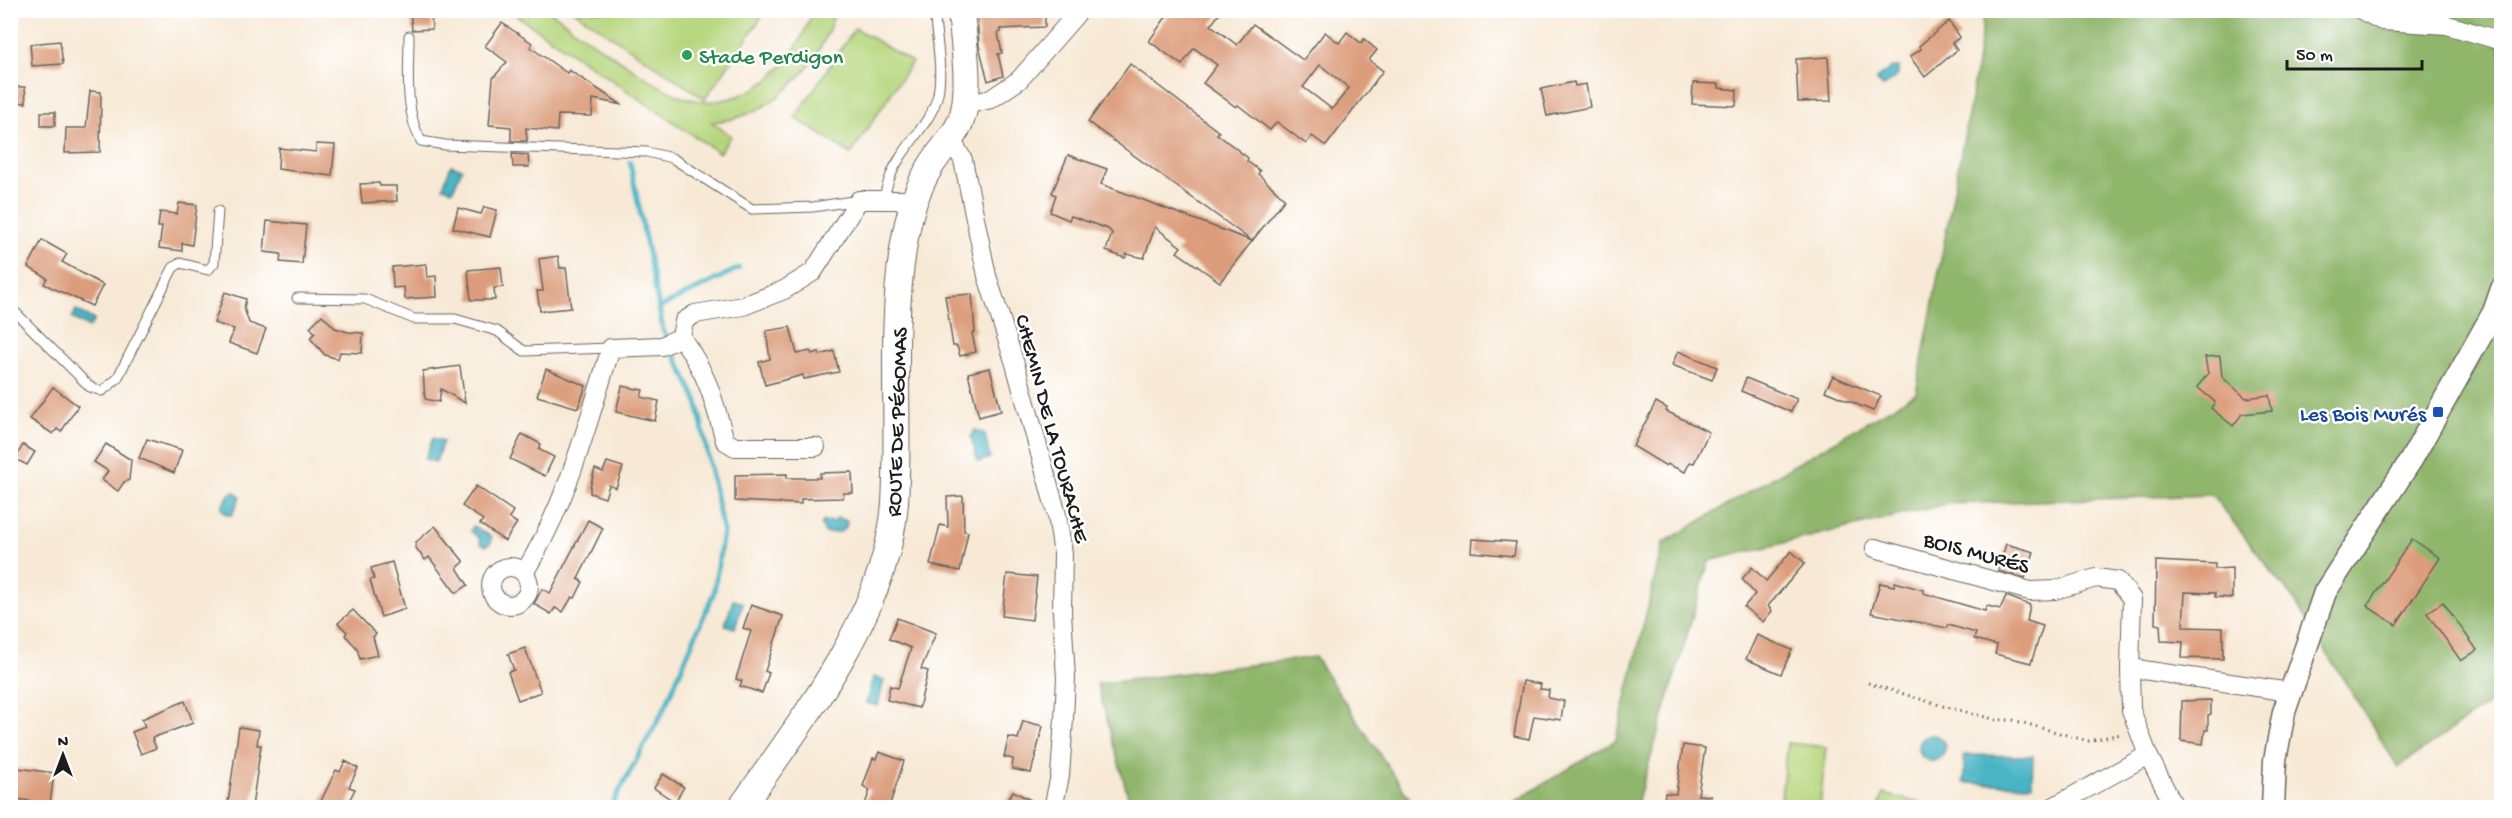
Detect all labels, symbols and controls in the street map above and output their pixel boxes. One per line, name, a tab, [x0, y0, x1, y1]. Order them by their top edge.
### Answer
scale bar	[2287, 33, 2422, 71]
place label: Stade Perdigon	[699, 46, 844, 72]
text: 50 m	[2296, 46, 2333, 67]
marker: Stade Perdigon	[680, 48, 694, 62]
street label: CHEMIN DE LA TOURACHE	[1007, 312, 1093, 547]
street label: ROUTE DE PÉGOMAS	[883, 326, 915, 517]
place label: Les Bois Murés	[2300, 403, 2427, 429]
marker: Les Bois Murés	[2431, 405, 2445, 419]
street label: BOIS MURÉS	[1919, 528, 2033, 582]
north arrow	[33, 725, 93, 785]
text: N	[58, 734, 69, 753]

